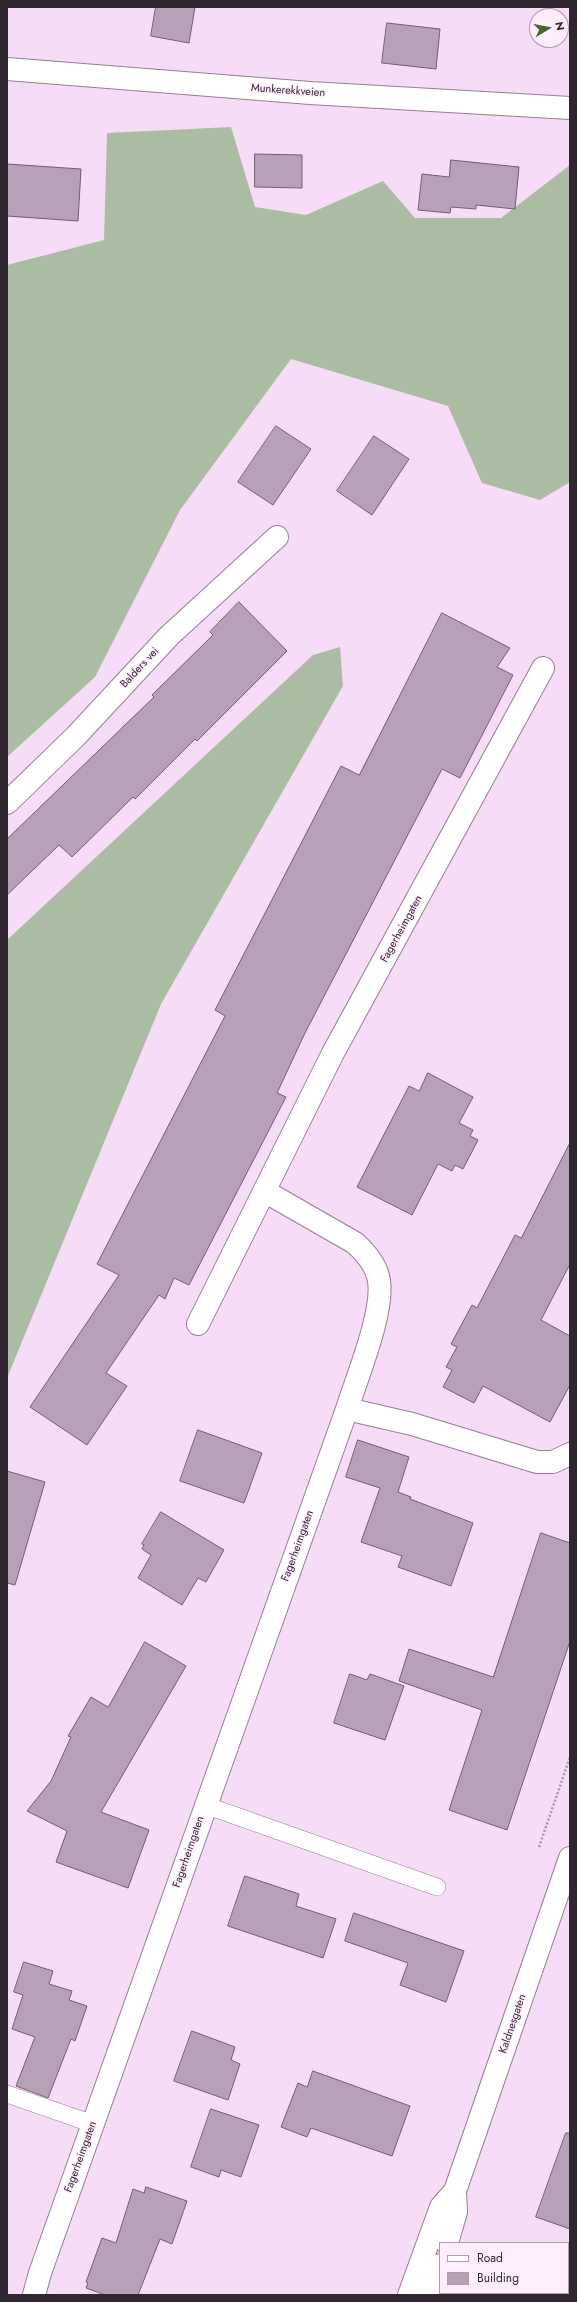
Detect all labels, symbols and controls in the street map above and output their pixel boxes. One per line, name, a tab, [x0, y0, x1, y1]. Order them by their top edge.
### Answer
north arrow	[529, 8, 569, 48]
text: N	[551, 20, 568, 32]
street label: Munkerekkveien	[250, 82, 326, 100]
street label: Balders vei	[118, 645, 162, 691]
street label: Fagerheimgaten	[378, 893, 426, 965]
street label: Fagerheimgaten	[279, 1509, 317, 1583]
street label: Fagerheimgaten	[171, 1815, 207, 1889]
street label: Kaldnesgaten	[497, 1993, 529, 2055]
street label: Fagerheimgaten	[62, 2120, 100, 2194]
legend	[439, 2242, 569, 2294]
text: Road	[477, 2249, 503, 2267]
text: Building	[477, 2269, 519, 2287]

